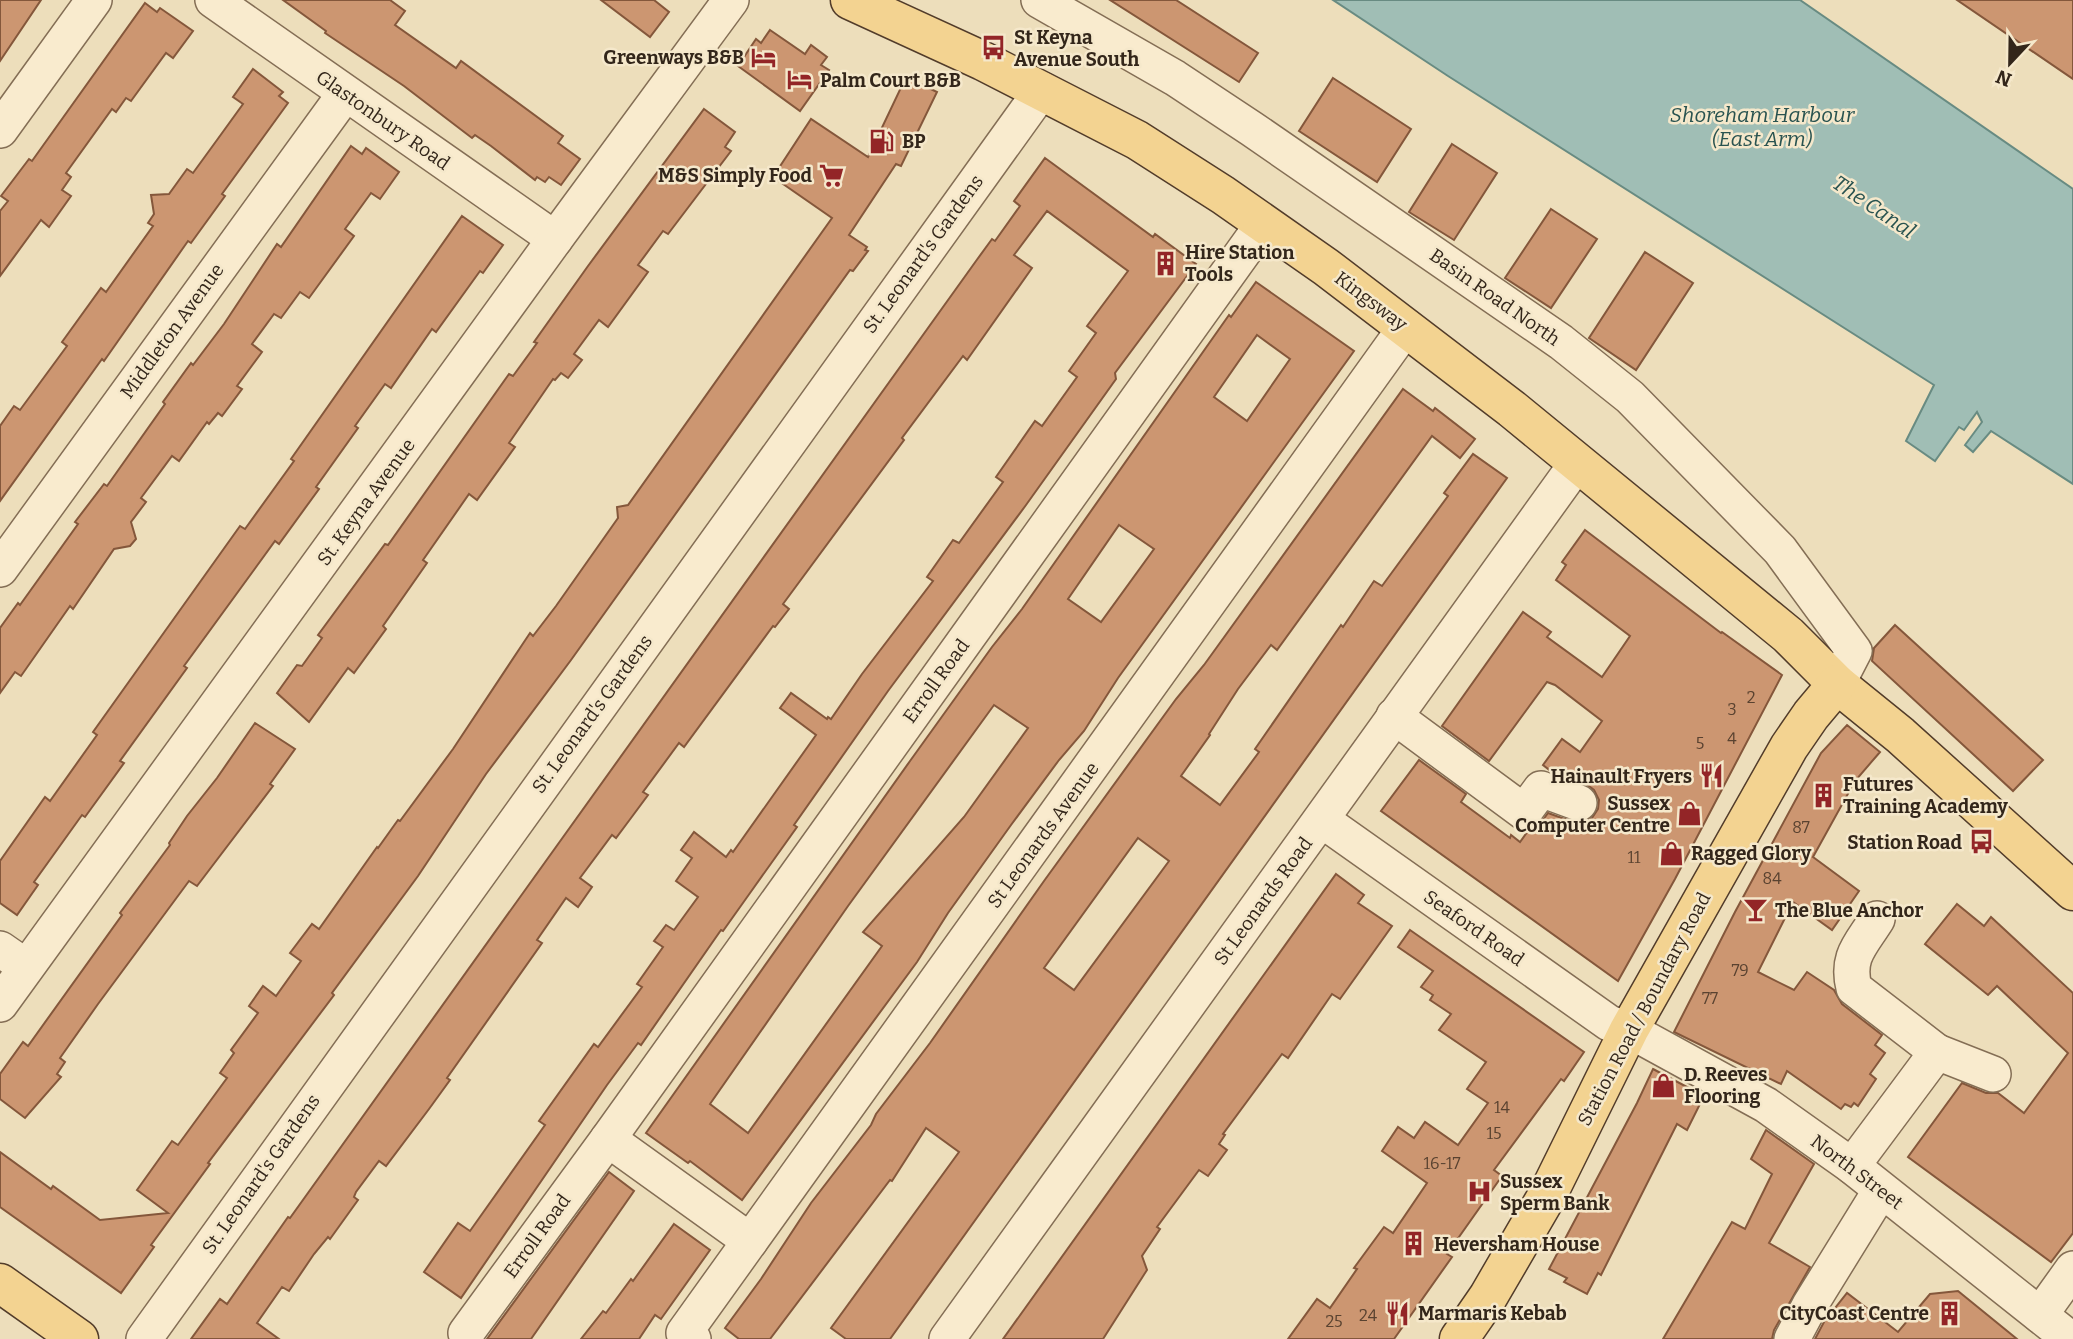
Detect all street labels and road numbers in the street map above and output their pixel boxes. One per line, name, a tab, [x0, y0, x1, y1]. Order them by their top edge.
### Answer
street label: Glastonbury Road	[312, 65, 454, 175]
street label: St. Leonard's Gardens	[858, 170, 988, 338]
street label: Basin Road North	[1425, 243, 1565, 351]
street label: Middleton Avenue	[115, 259, 229, 403]
street label: Kingsway	[1330, 266, 1413, 336]
street label: St. Keyna Avenue	[312, 434, 420, 570]
street label: St. Leonard's Gardens	[527, 630, 657, 798]
street label: Erroll Road	[898, 635, 974, 727]
street label: St Leonards Avenue	[982, 758, 1104, 912]
street label: St Leonards Road	[1209, 833, 1317, 969]
street label: Seaford Road	[1419, 885, 1529, 971]
street label: Station Road / Boundary Road	[1573, 888, 1715, 1130]
street label: St. Leonard's Gardens	[197, 1090, 325, 1258]
street label: North Street	[1806, 1130, 1908, 1214]
street label: Erroll Road	[499, 1190, 575, 1282]

